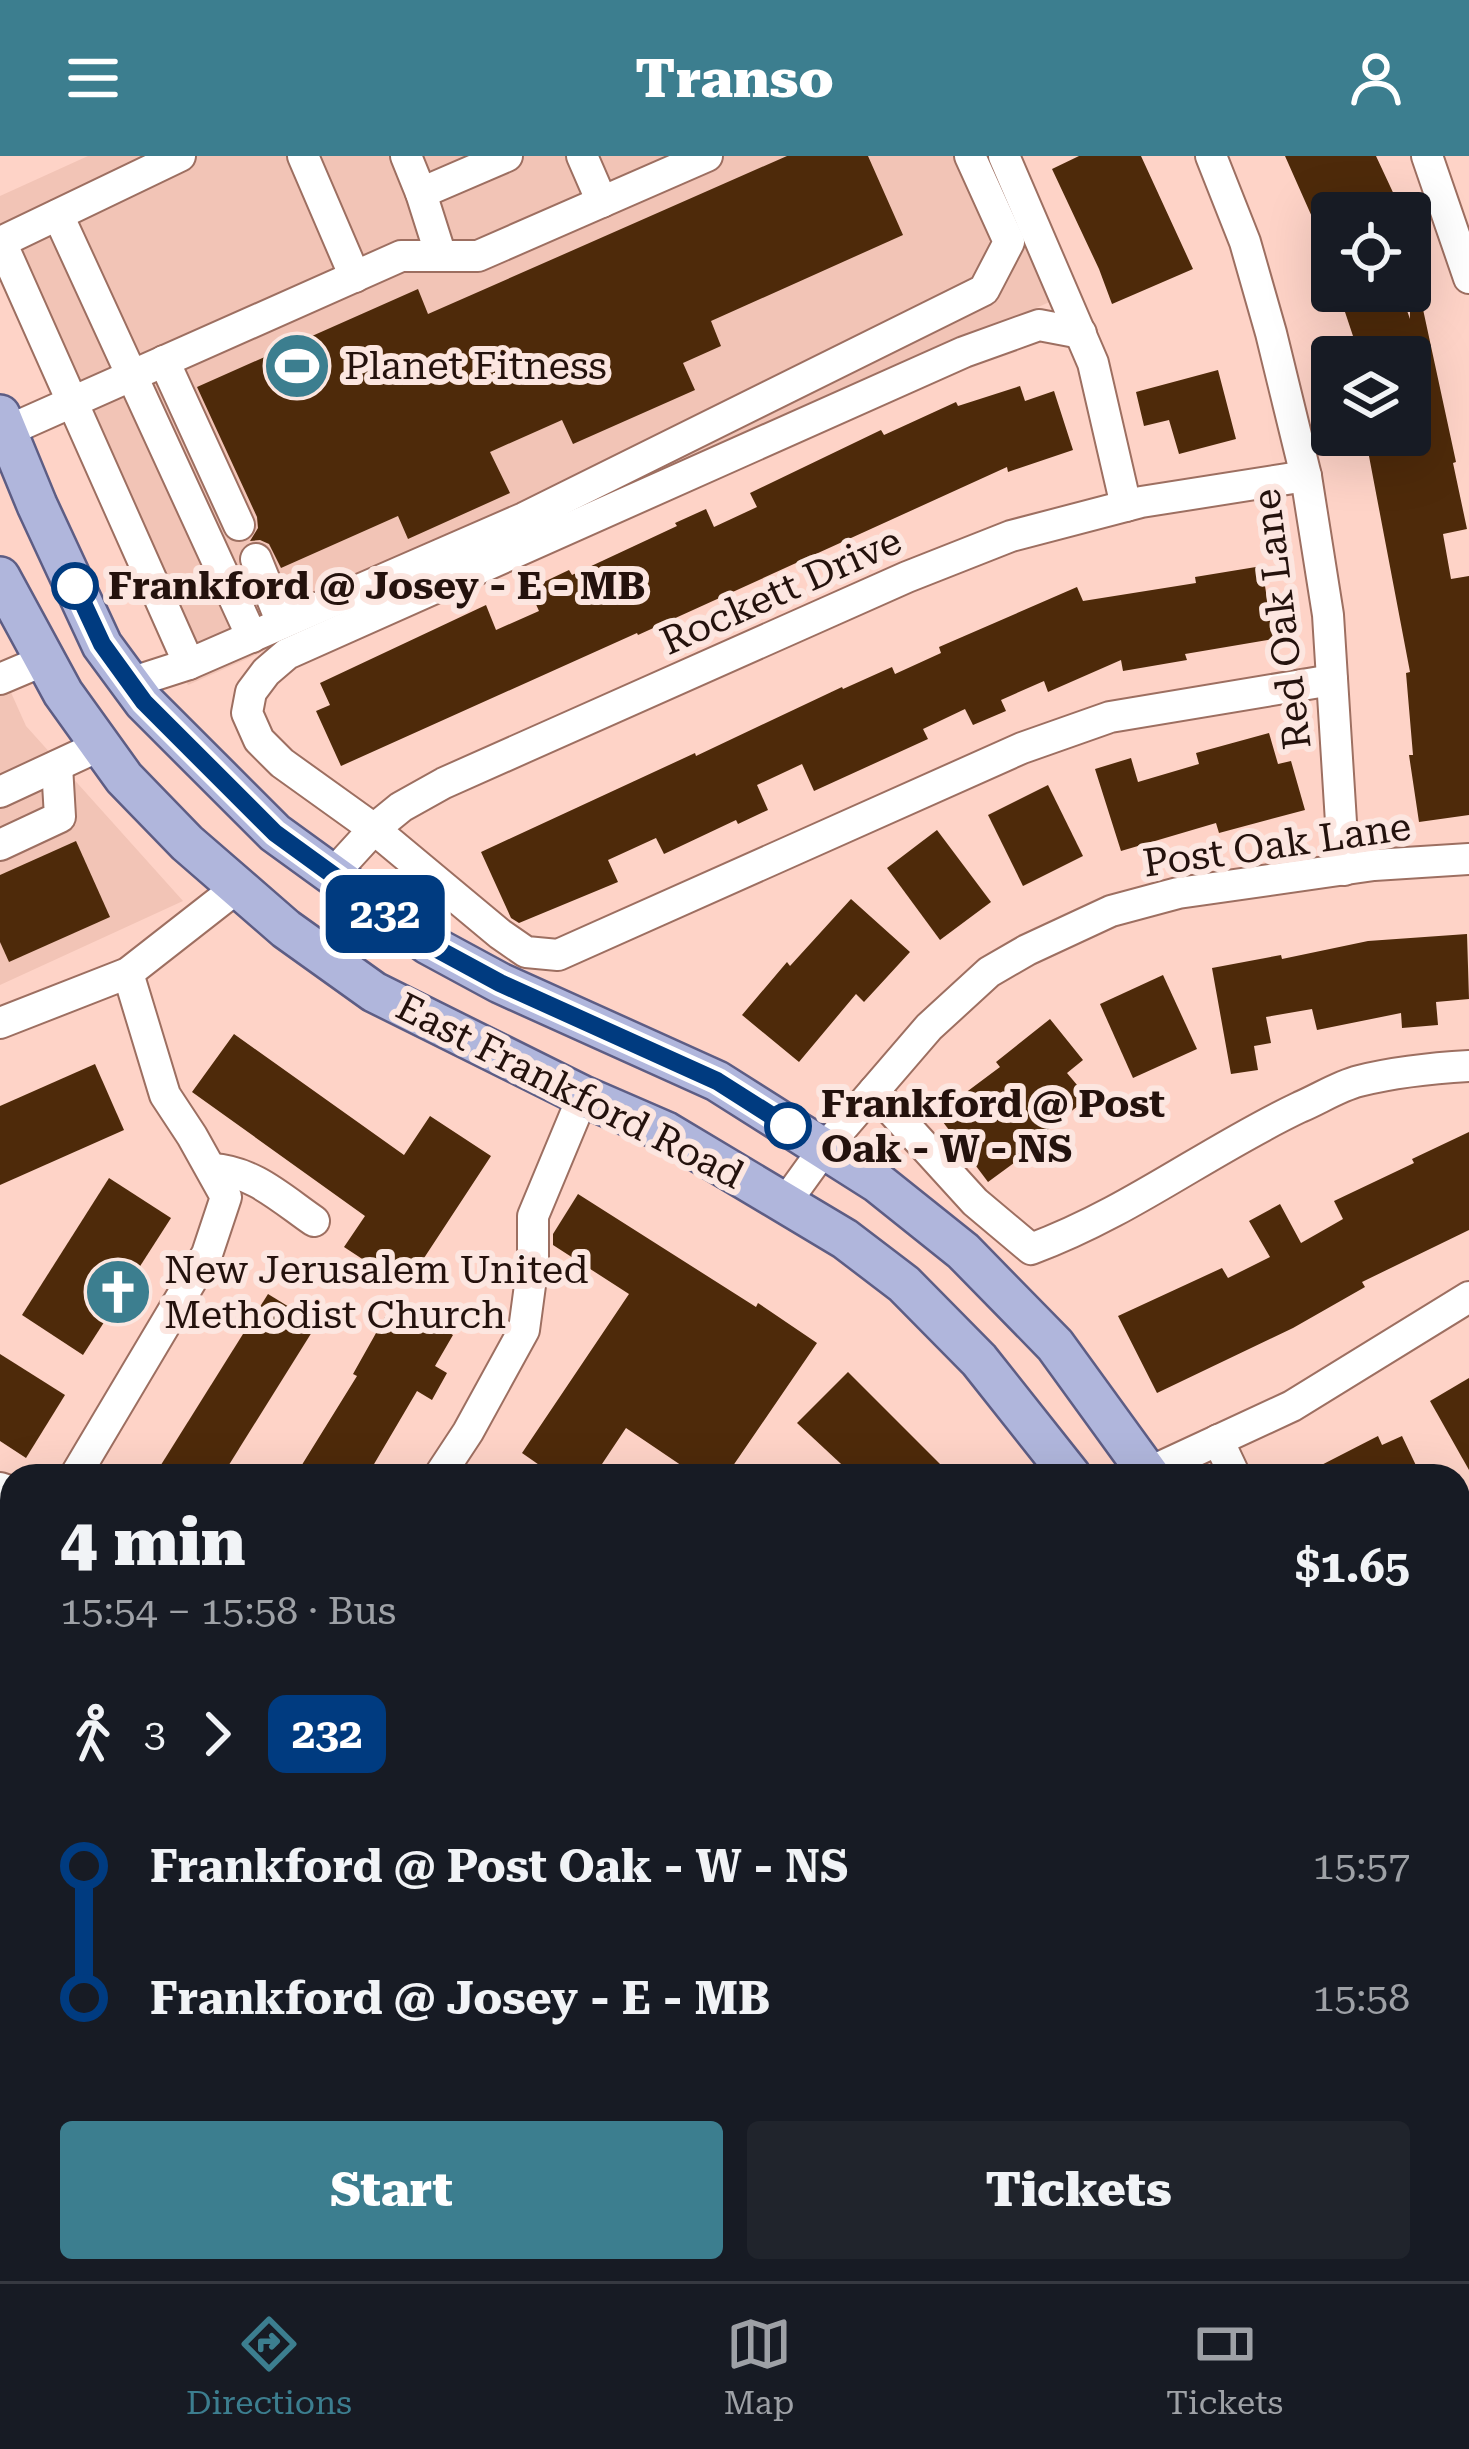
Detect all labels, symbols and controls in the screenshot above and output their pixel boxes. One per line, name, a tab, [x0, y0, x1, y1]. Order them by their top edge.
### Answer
icon: menu	[60, 45, 126, 111]
icon: person	[1343, 45, 1409, 111]
text: Transo	[635, 47, 834, 110]
map controls	[1311, 192, 1431, 456]
button: locate	[1311, 192, 1431, 312]
sports icon: Planet Fitness	[262, 331, 332, 401]
button: layers	[1311, 336, 1431, 456]
place label: Planet Fitness	[344, 343, 607, 389]
street label: Red Oak Lane	[1243, 486, 1321, 752]
street label: Rockett Drive	[654, 517, 908, 665]
place label: Frankford @ Josey - E - MB	[108, 563, 646, 609]
marker: Frankford @ Josey - E - MB	[53, 564, 97, 608]
street label: Post Oak Lane	[1140, 803, 1414, 887]
line badge: 232	[316, 875, 454, 953]
text: 232	[350, 889, 420, 938]
street label: East Frankford Road	[389, 984, 751, 1198]
place label: Frankford @ Post Oak - W - NS	[821, 1081, 1165, 1172]
marker: Frankford @ Post Oak - W - NS	[766, 1104, 810, 1148]
place label: New Jerusalem United Methodist Church	[164, 1247, 588, 1338]
church icon: New Jerusalem United Methodist Church	[83, 1257, 153, 1327]
text: 4 min	[60, 1504, 246, 1581]
text: $1.65	[1295, 1540, 1410, 1593]
text: 15:54 – 15:58 · Bus	[60, 1588, 396, 1634]
icon: walk	[60, 1701, 126, 1767]
icon: forward	[184, 1701, 250, 1767]
text: 232	[292, 1709, 362, 1758]
text: 3	[144, 1711, 166, 1757]
text: Frankford @ Post Oak - W - NS	[150, 1840, 848, 1893]
text: 15:57	[1313, 1843, 1410, 1889]
text: Frankford @ Josey - E - MB	[150, 1972, 770, 2025]
text: 15:58	[1313, 1975, 1410, 2021]
button: Start	[60, 2121, 723, 2259]
button: Tickets	[747, 2121, 1410, 2259]
tab: Directions	[186, 2311, 352, 2422]
tab: Map	[724, 2311, 794, 2422]
tab: Tickets	[1166, 2311, 1283, 2422]

